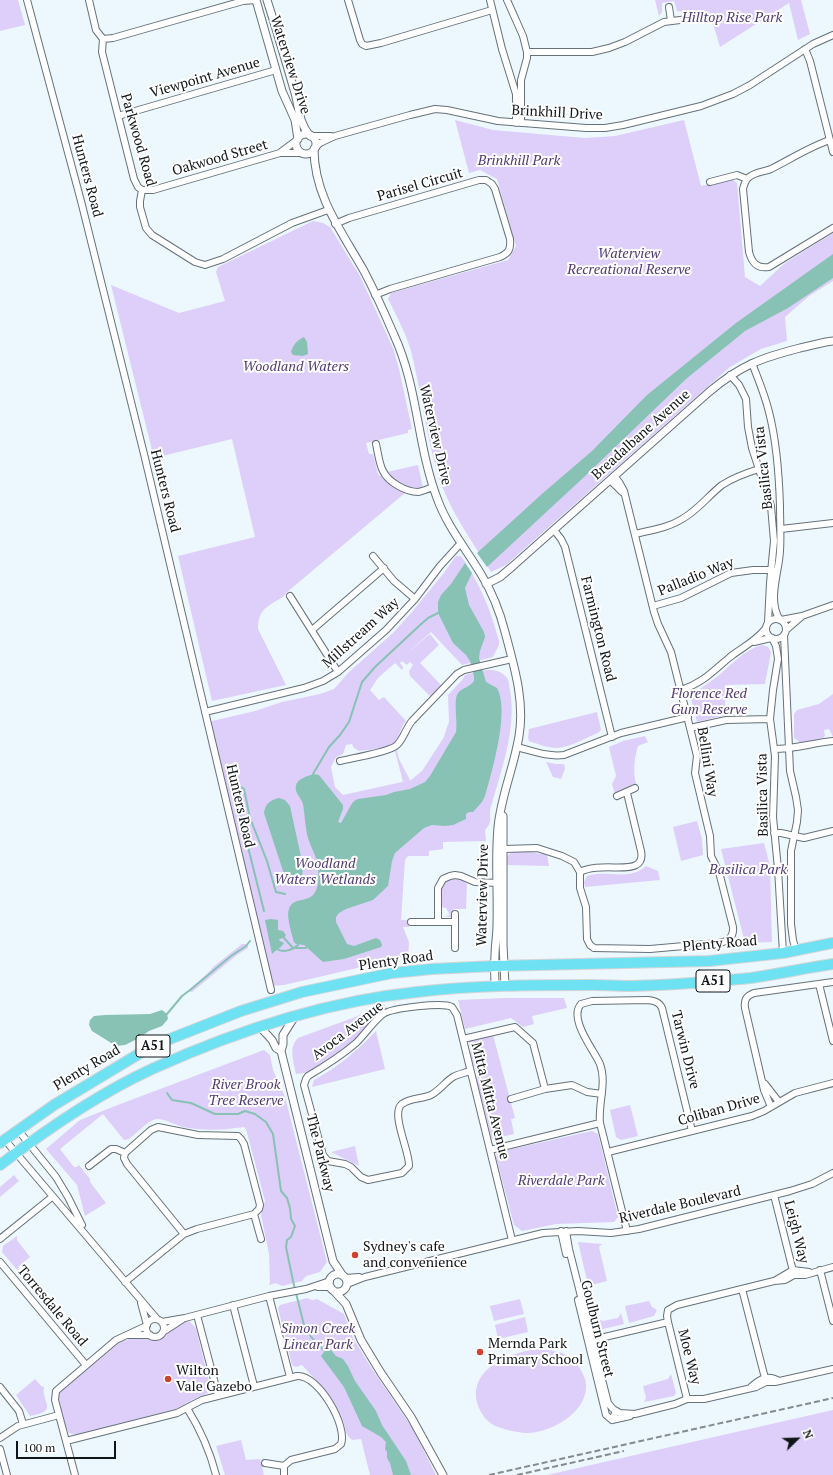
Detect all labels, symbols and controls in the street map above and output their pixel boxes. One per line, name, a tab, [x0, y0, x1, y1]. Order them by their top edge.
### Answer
park label: Hilltop Rise Park	[682, 10, 782, 26]
street label: Waterview Drive	[266, 14, 314, 116]
street label: Viewpoint Avenue	[148, 54, 262, 102]
street label: Parkwood Road	[117, 92, 159, 188]
street label: Brinkhill Drive	[511, 102, 603, 124]
street label: Hunters Road	[68, 133, 106, 219]
street label: Oakwood Street	[170, 136, 270, 180]
park label: Brinkhill Park	[478, 153, 560, 169]
street label: Parisel Circuit	[375, 165, 465, 205]
park label: Waterview Recreational Reserve	[567, 246, 691, 278]
park label: Woodland Waters	[243, 359, 349, 375]
street label: Waterview Drive	[415, 383, 455, 487]
street label: Breadalbane Avenue	[588, 386, 694, 484]
street label: Basilica Vista	[751, 426, 777, 510]
street label: Hunters Road	[147, 448, 183, 534]
street label: Palladio Way	[656, 554, 736, 600]
street label: Farmington Road	[577, 575, 619, 683]
street label: Millstream Way	[319, 594, 403, 672]
park label: Florence Red Gum Reserve	[671, 686, 747, 718]
street label: Bellini Way	[693, 726, 721, 798]
street label: Basilica Vista	[754, 753, 772, 837]
street label: Hunters Road	[222, 763, 258, 849]
street label: Waterview Drive	[474, 844, 492, 946]
park label: Woodland Waters Wetlands	[274, 856, 376, 888]
park label: Basilica Park	[709, 862, 787, 878]
street label: Plenty Road	[682, 932, 758, 956]
street label: Plenty Road	[358, 947, 434, 975]
road number: A51	[696, 970, 730, 992]
street label: Avoca Avenue	[309, 998, 387, 1064]
street label: Tarwin Drive	[667, 1009, 703, 1091]
road number: A51	[136, 1035, 170, 1057]
street label: Mitta Mitta Avenue	[467, 1041, 513, 1161]
street label: Plenty Road	[51, 1042, 123, 1094]
park label: River Brook Tree Reserve	[209, 1077, 283, 1110]
street label: Coliban Drive	[676, 1090, 762, 1130]
street label: The Parkway	[302, 1112, 338, 1194]
park label: Riverdale Park	[518, 1173, 604, 1189]
street label: Riverdale Boulevard	[617, 1183, 743, 1227]
street label: Leigh Way	[780, 1199, 812, 1265]
place label: Sydney's cafe and convenience	[363, 1239, 467, 1272]
marker: Sydney's cafe and convenience	[350, 1250, 360, 1260]
street label: Torresdale Road	[13, 1262, 91, 1350]
street label: Goulburn Street	[577, 1279, 617, 1379]
park label: Simon Creek Linear Park	[281, 1321, 355, 1354]
street label: Moe Way	[674, 1327, 704, 1387]
place label: Mernda Park Primary School	[488, 1336, 583, 1368]
marker: Mernda Park Primary School	[475, 1347, 485, 1357]
place label: Wilton Vale Gazebo	[176, 1363, 252, 1396]
marker: Wilton Vale Gazebo	[163, 1374, 173, 1384]
north arrow	[777, 1419, 817, 1459]
text: N	[800, 1428, 816, 1441]
scale bar	[18, 1433, 118, 1459]
text: 100 m	[23, 1440, 55, 1455]

